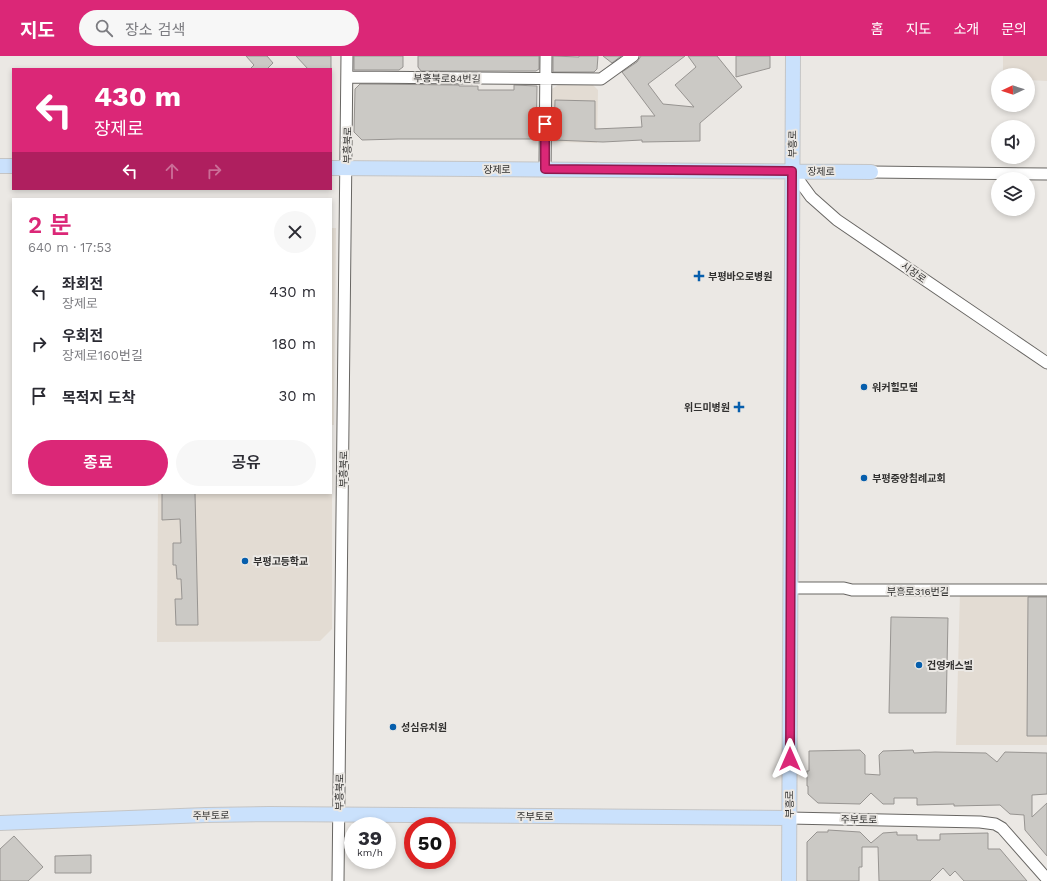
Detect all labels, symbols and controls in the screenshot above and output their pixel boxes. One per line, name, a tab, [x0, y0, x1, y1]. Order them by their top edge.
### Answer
search box	[79, 10, 359, 46]
icon: search	[93, 17, 115, 39]
text: 지도	[20, 19, 55, 42]
text: 장소 검색	[125, 21, 185, 39]
text: 홈	[871, 21, 884, 37]
text: 지도	[906, 21, 931, 37]
text: 소개	[953, 21, 979, 37]
text: 문의	[1001, 21, 1027, 37]
north arrow	[991, 68, 1035, 112]
map controls	[991, 68, 1035, 216]
street label: 부흥북로84번길	[413, 72, 481, 85]
text: 430 m	[94, 80, 181, 113]
icon: left	[28, 84, 80, 136]
pin	[528, 107, 562, 141]
icon: arrive	[534, 113, 556, 135]
text: 장제로	[94, 118, 144, 139]
button: sound	[991, 120, 1035, 164]
street label: 부흥북로	[342, 127, 353, 164]
street label: 부흥로	[787, 130, 798, 158]
icon: left	[119, 160, 141, 182]
icon: ahead	[161, 160, 183, 182]
icon: right	[203, 160, 225, 182]
street label: 장제로	[483, 164, 511, 175]
street label: 장제로	[807, 166, 835, 177]
button: layers	[991, 172, 1035, 216]
text: 2 분	[28, 211, 72, 239]
button: close	[274, 211, 316, 253]
text: 640 m · 17:53	[28, 240, 112, 255]
street label: 시장로	[899, 260, 928, 285]
marker: 부평바오로병원	[693, 270, 705, 282]
place label: 부평바오로병원	[708, 271, 772, 282]
text: 좌회전	[62, 275, 103, 293]
icon: left	[28, 281, 50, 303]
text: 430 m	[269, 283, 316, 301]
text: 장제로	[62, 296, 98, 311]
text: 우회전	[62, 327, 103, 345]
icon: right	[28, 333, 50, 355]
text: 180 m	[272, 335, 316, 353]
text: 장제로160번길	[62, 348, 143, 363]
place label: 워커힐모텔	[872, 381, 918, 393]
marker: 워커힐모텔	[859, 382, 869, 392]
icon: arrive	[28, 385, 50, 407]
text: 30 m	[279, 387, 316, 405]
text: 목적지 도착	[62, 389, 135, 407]
marker: 위드미병원	[733, 401, 745, 413]
place label: 위드미병원	[684, 402, 730, 413]
button: 종료	[28, 440, 168, 486]
button: 공유	[176, 440, 316, 486]
street label: 부흥북로	[338, 451, 349, 488]
marker: 부평중앙침례교회	[859, 473, 869, 483]
place label: 부평중앙침례교회	[872, 473, 946, 484]
place label: 부평고등학교	[253, 555, 308, 567]
marker: 부평고등학교	[240, 556, 250, 566]
street label: 부흥로316번길	[887, 586, 949, 597]
marker: 건영캐스빌	[914, 660, 924, 670]
place label: 건영캐스빌	[927, 660, 973, 671]
marker: 성심유치원	[388, 722, 398, 732]
place label: 성심유치원	[401, 722, 447, 733]
position arrow	[769, 738, 811, 780]
street label: 부흥북로	[334, 774, 345, 811]
street label: 부흥로	[784, 790, 795, 818]
street label: 주부토로	[193, 810, 230, 821]
street label: 주부토로	[517, 811, 553, 822]
street label: 주부토로	[840, 814, 877, 825]
speed limit sign: 50	[404, 817, 456, 869]
text: 39	[358, 826, 382, 850]
text: km/h	[357, 847, 383, 858]

